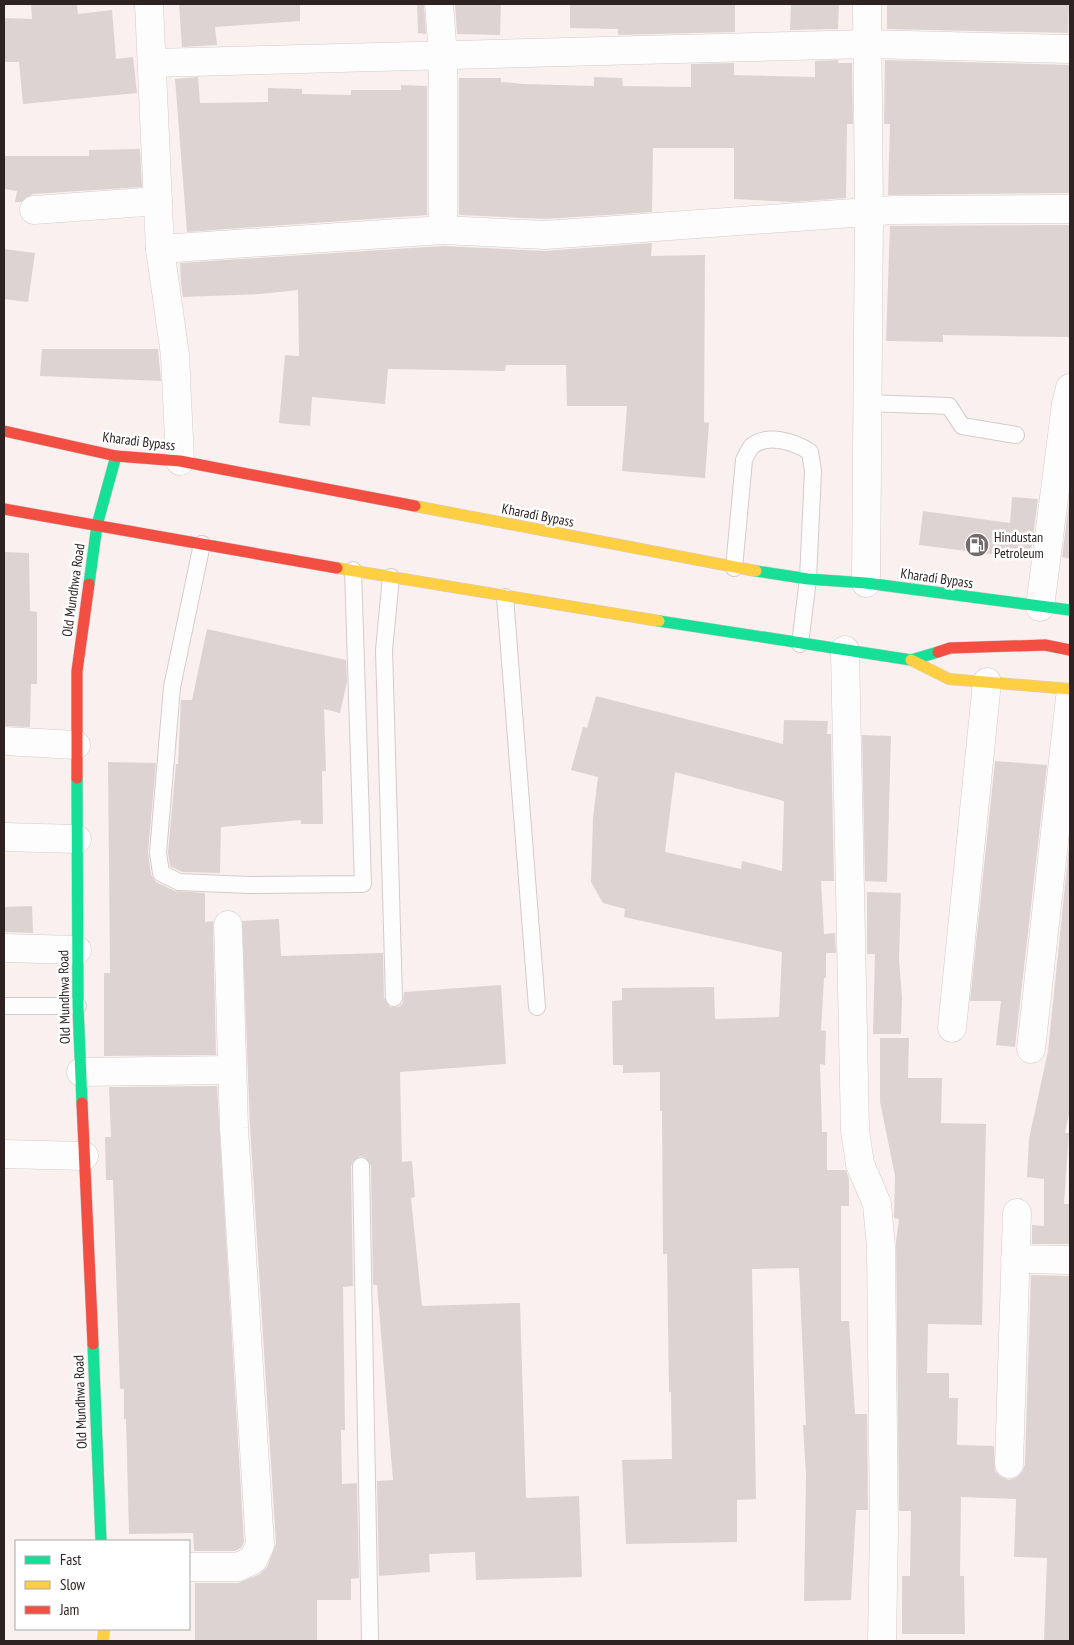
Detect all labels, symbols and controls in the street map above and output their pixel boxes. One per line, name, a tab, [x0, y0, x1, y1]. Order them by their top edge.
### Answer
street label: Kharadi Bypass	[102, 428, 177, 454]
street label: Kharadi Bypass	[500, 499, 576, 531]
place label: Hindustan Petroleum	[994, 528, 1044, 562]
fuel station icon: Hindustan Petroleum	[964, 532, 990, 558]
street label: Old Mundhwa Road	[58, 542, 88, 638]
street label: Kharadi Bypass	[900, 564, 975, 592]
street label: Old Mundhwa Road	[54, 950, 74, 1044]
street label: Old Mundhwa Road	[69, 1355, 91, 1449]
legend	[15, 1540, 190, 1630]
text: Fast	[60, 1550, 81, 1569]
text: Slow	[60, 1575, 85, 1594]
text: Jam	[59, 1600, 79, 1619]

